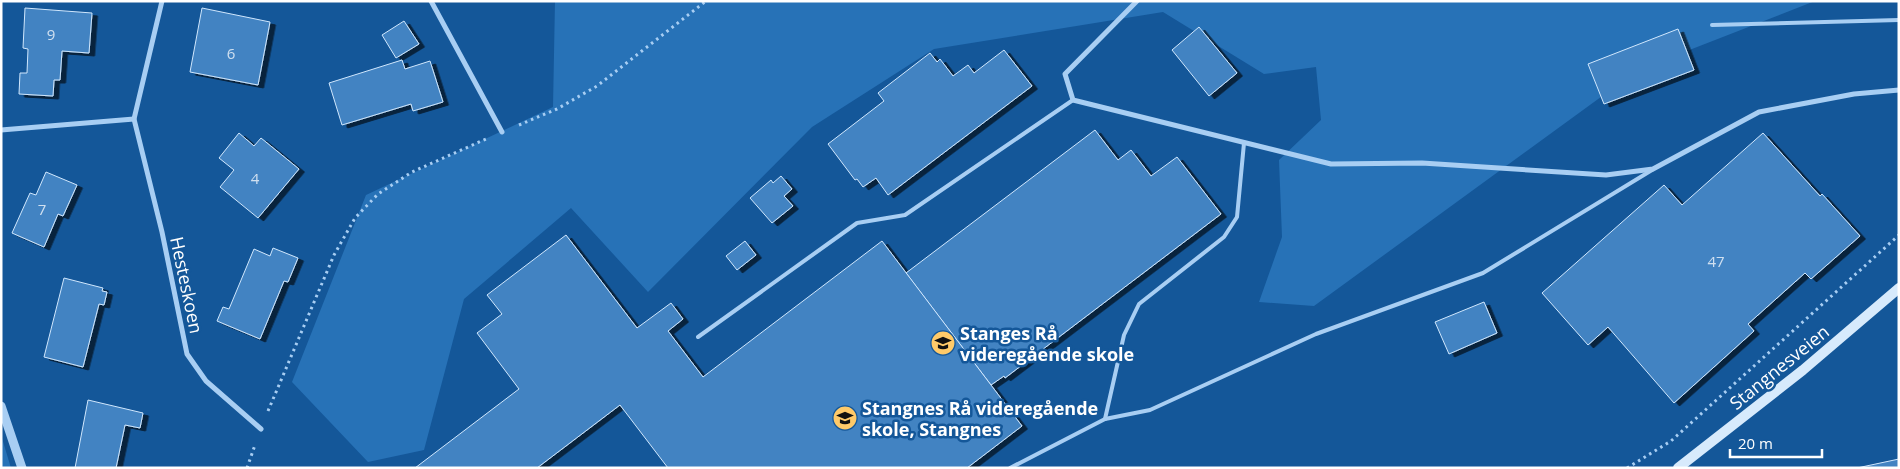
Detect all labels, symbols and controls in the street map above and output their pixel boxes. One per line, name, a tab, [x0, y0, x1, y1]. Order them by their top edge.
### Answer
house number: 9	[47, 24, 55, 44]
house number: 6	[227, 43, 235, 63]
house number: 4	[251, 168, 260, 188]
house number: 7	[38, 199, 46, 219]
street label: Hesteskoen	[165, 234, 209, 336]
house number: 47	[1707, 251, 1725, 271]
street label: Stangnesveien	[1724, 319, 1834, 415]
place label: Stanges Rå videregående skole	[960, 321, 1134, 366]
school or university icon: Stanges Rå videregående skole	[930, 330, 956, 356]
place label: Stangnes Rå videregående skole, Stangnes	[862, 396, 1098, 441]
school or university icon: Stangnes Rå videregående skole, Stangnes	[832, 405, 858, 431]
scale bar	[1730, 426, 1822, 458]
text: 20 m	[1738, 433, 1773, 453]

